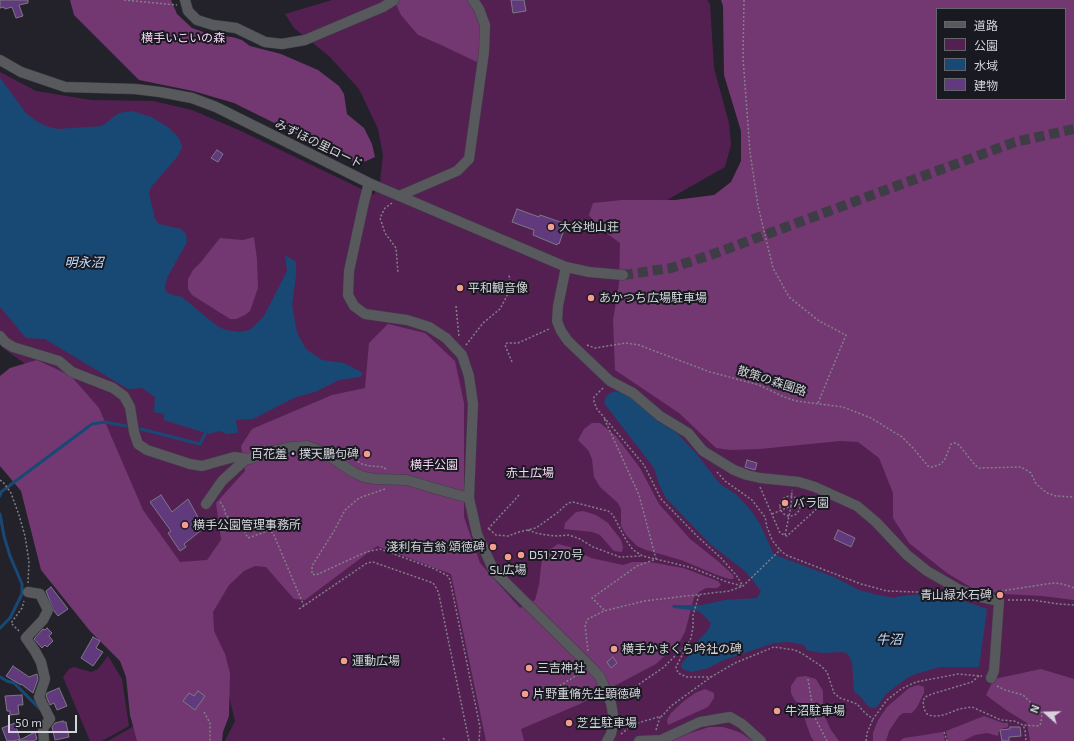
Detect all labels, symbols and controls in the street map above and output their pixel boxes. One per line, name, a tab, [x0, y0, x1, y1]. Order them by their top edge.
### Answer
legend	[936, 8, 1066, 100]
text: 道路	[974, 18, 998, 32]
park label: 横手いこいの森	[141, 31, 225, 45]
text: 公園	[974, 38, 998, 52]
text: 水域	[974, 58, 998, 72]
text: 建物	[974, 78, 998, 92]
street label: みずほの里ロード	[273, 116, 365, 172]
place label: 大谷地山荘	[559, 220, 619, 234]
marker: 大谷地山荘	[546, 222, 556, 232]
water label: 明永沼	[65, 255, 103, 271]
place label: 平和観音像	[468, 281, 528, 295]
marker: 平和観音像	[455, 283, 465, 293]
place label: あかつち広場駐車場	[599, 291, 707, 305]
marker: あかつち広場駐車場	[586, 293, 596, 303]
street label: 散策の森園路	[736, 363, 808, 399]
place label: 百花羞・撲天鵬句碑	[251, 447, 359, 461]
marker: 百花羞・撲天鵬句碑	[362, 449, 372, 459]
park label: 横手公園	[410, 458, 458, 472]
park label: 赤土広場	[506, 466, 554, 480]
place label: バラ園	[793, 496, 829, 510]
marker: バラ園	[780, 498, 790, 508]
place label: 横手公園管理事務所	[193, 518, 301, 532]
marker: 横手公園管理事務所	[180, 520, 190, 530]
place label: 淺利有吉翁 頌徳碑	[386, 540, 485, 554]
marker: 淺利有吉翁 頌徳碑	[488, 542, 498, 552]
place label: D51 270号	[529, 548, 583, 562]
marker: D51 270号	[516, 550, 526, 560]
marker: SL広場	[503, 552, 513, 562]
place label: SL広場	[490, 563, 526, 577]
place label: 青山緑水石碑	[920, 588, 992, 602]
marker: 青山緑水石碑	[995, 590, 1005, 600]
water label: 牛沼	[876, 632, 902, 648]
place label: 横手かまくら吟社の碑	[622, 642, 742, 656]
marker: 横手かまくら吟社の碑	[609, 644, 619, 654]
place label: 運動広場	[352, 654, 400, 668]
marker: 運動広場	[339, 656, 349, 666]
place label: 三吉神社	[537, 661, 585, 675]
marker: 三吉神社	[524, 663, 534, 673]
place label: 片野重脩先生顕徳碑	[533, 687, 641, 701]
marker: 片野重脩先生顕徳碑	[520, 689, 530, 699]
north arrow	[1026, 693, 1066, 733]
text: N	[1027, 703, 1042, 715]
place label: 牛沼駐車場	[785, 704, 845, 718]
marker: 牛沼駐車場	[772, 706, 782, 716]
scale bar	[10, 707, 79, 733]
text: 50 m	[15, 715, 42, 729]
place label: 芝生駐車場	[577, 716, 637, 730]
marker: 芝生駐車場	[564, 718, 574, 728]

